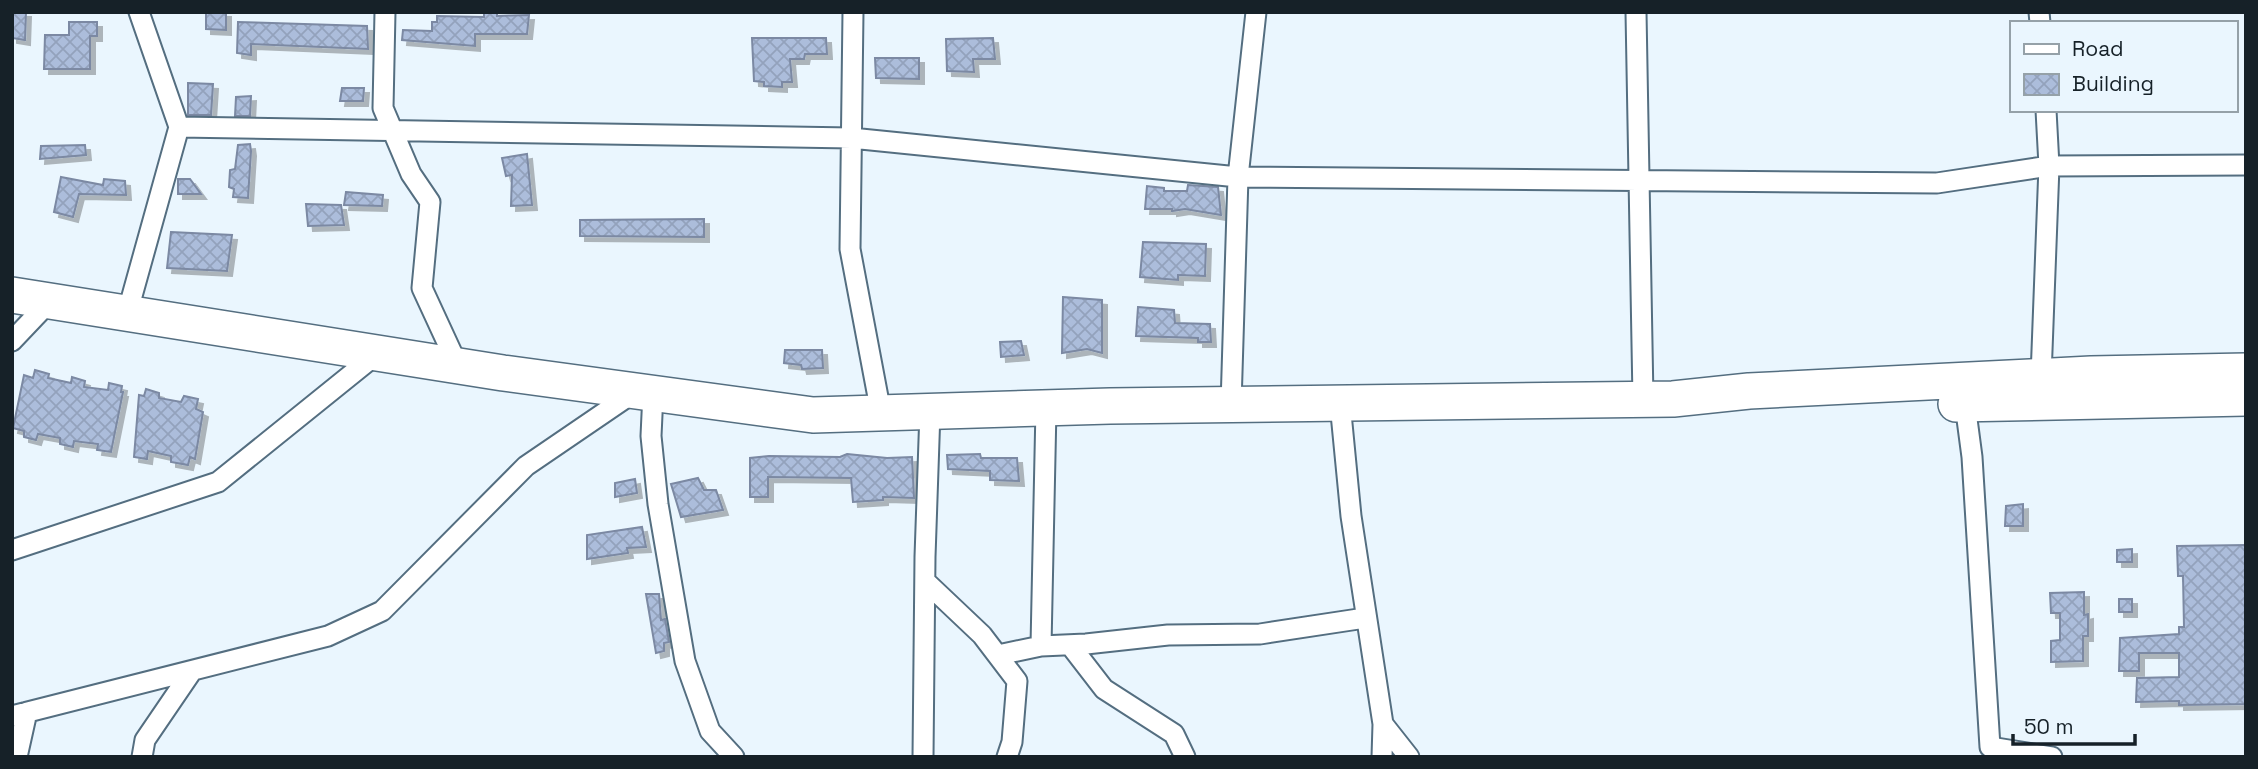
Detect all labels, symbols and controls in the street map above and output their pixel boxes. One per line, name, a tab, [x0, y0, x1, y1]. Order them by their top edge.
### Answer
legend	[2010, 21, 2237, 112]
text: Road	[2072, 35, 2124, 62]
text: Building	[2072, 70, 2154, 97]
scale bar	[2013, 702, 2136, 746]
text: 50 m	[2024, 713, 2074, 740]

